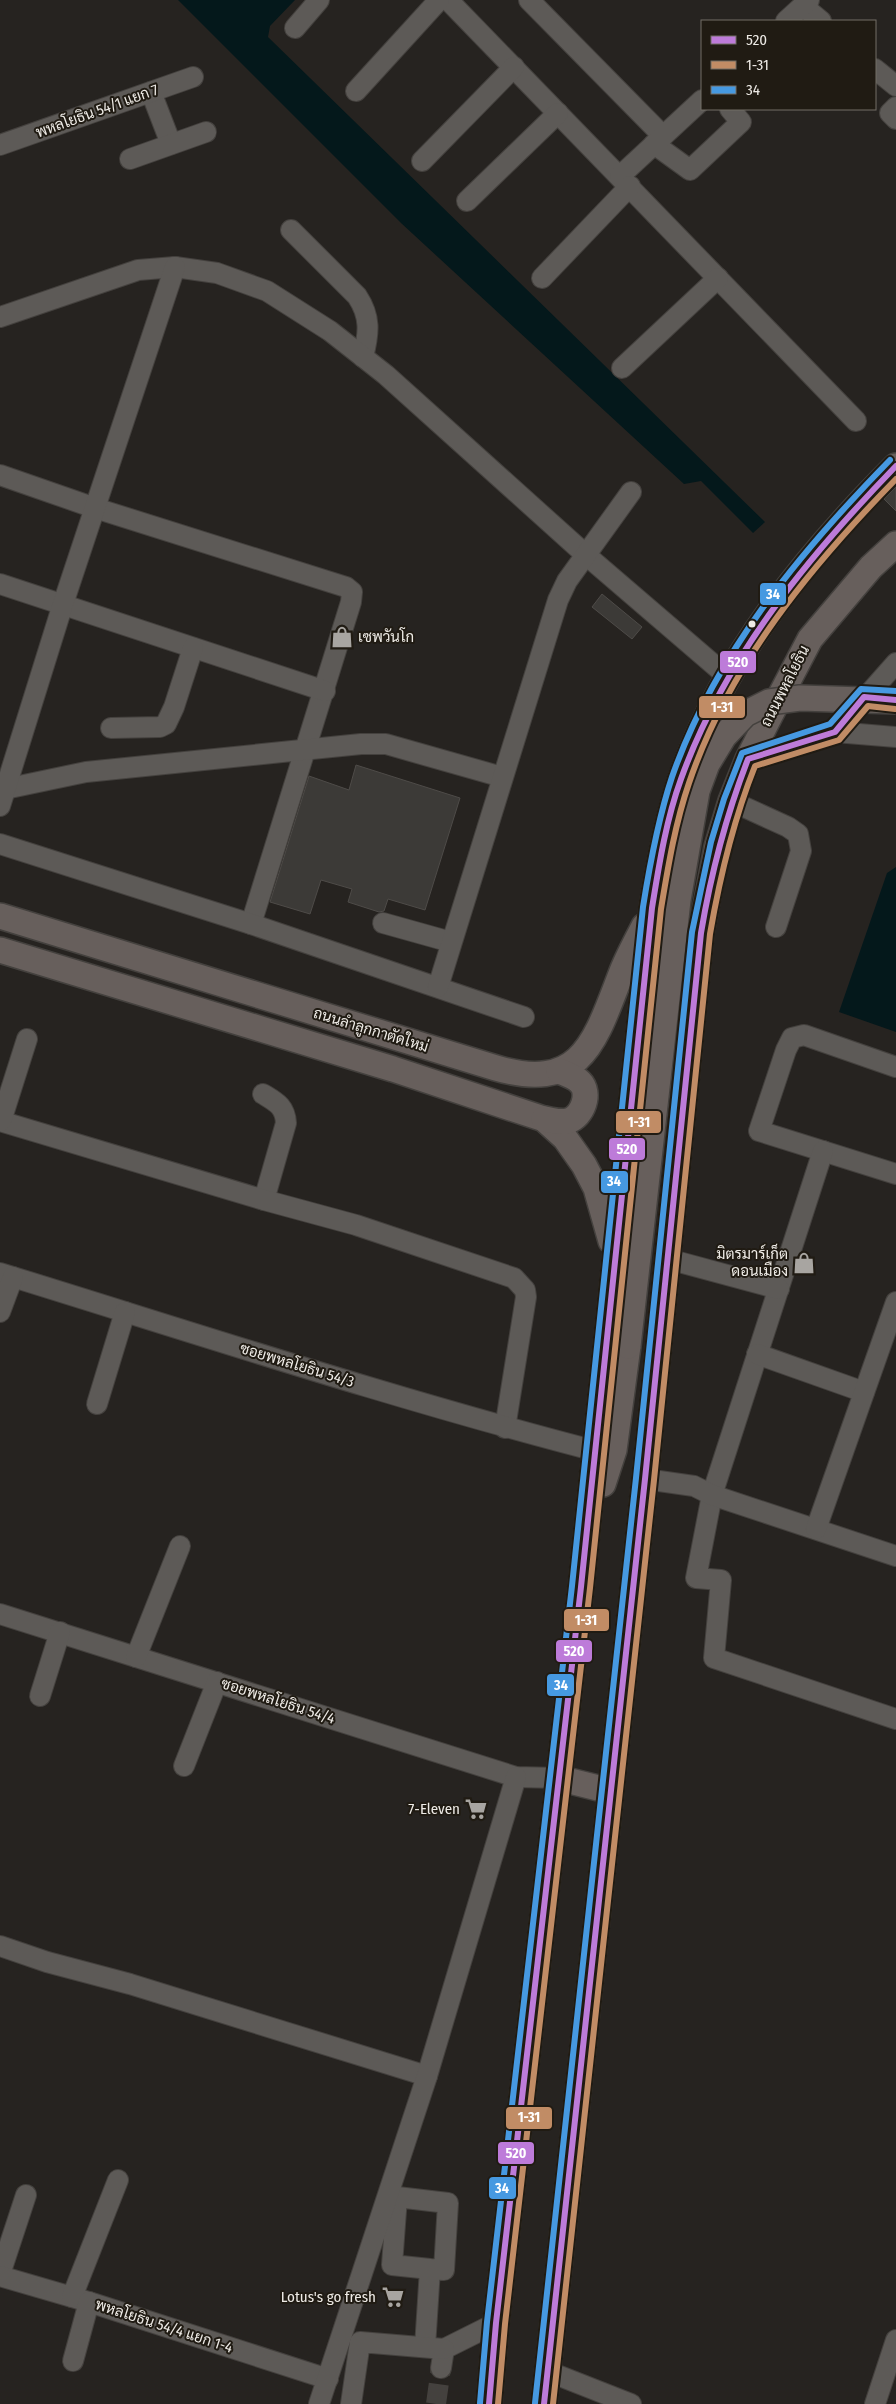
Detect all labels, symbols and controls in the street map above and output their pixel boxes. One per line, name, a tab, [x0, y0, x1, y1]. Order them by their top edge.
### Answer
legend	[701, 20, 876, 110]
text: 520	[746, 31, 767, 49]
text: 1-31	[746, 56, 769, 74]
street label: พหลโยธิน 54/1 แยก 7	[33, 79, 161, 142]
text: 34	[746, 81, 760, 99]
line badge: 34	[759, 582, 787, 606]
text: 34	[765, 586, 780, 603]
unlabelled marker	[747, 619, 757, 629]
shop icon: เซพวันโก	[329, 624, 355, 650]
place label: เซพวันโก	[358, 627, 414, 646]
street label: ถนนพหลโยธิน	[756, 642, 813, 730]
line badge: 520	[719, 650, 757, 674]
text: 520	[728, 654, 749, 671]
line badge: 1-31	[698, 695, 746, 719]
text: 1-31	[711, 699, 733, 716]
street label: ถนนลำลูกกาตัดใหม่	[311, 1003, 431, 1057]
line badge: 1-31	[615, 1110, 662, 1134]
text: 1-31	[628, 1114, 650, 1131]
line badge: 520	[608, 1137, 646, 1161]
text: 520	[617, 1141, 638, 1158]
line badge: 34	[600, 1170, 629, 1194]
text: 34	[606, 1173, 621, 1190]
place label: มิตรมาร์เก็ต ดอนเมือง	[716, 1243, 788, 1280]
shop icon: มิตรมาร์เก็ต ดอนเมือง	[791, 1250, 817, 1276]
street label: ซอยพหลโยธิน 54/3	[238, 1338, 357, 1391]
line badge: 1-31	[563, 1608, 610, 1632]
text: 1-31	[575, 1612, 597, 1629]
line badge: 520	[555, 1639, 593, 1663]
text: 520	[564, 1643, 585, 1660]
street label: ซอยพหลโยธิน 54/4	[219, 1673, 337, 1728]
line badge: 34	[546, 1673, 575, 1697]
text: 34	[553, 1677, 568, 1694]
supermarket icon: 7-Eleven	[463, 1796, 489, 1822]
place label: 7-Eleven	[408, 1800, 460, 1818]
line badge: 1-31	[505, 2106, 553, 2130]
text: 1-31	[518, 2109, 540, 2126]
line badge: 520	[497, 2141, 535, 2165]
text: 520	[506, 2145, 527, 2162]
line badge: 34	[488, 2176, 517, 2200]
text: 34	[494, 2180, 509, 2197]
supermarket icon: Lotus's go fresh	[380, 2284, 406, 2310]
place label: Lotus's go fresh	[281, 2288, 376, 2306]
street label: พหลโยธิน 54/4 แยก 1-4	[93, 2294, 235, 2357]

